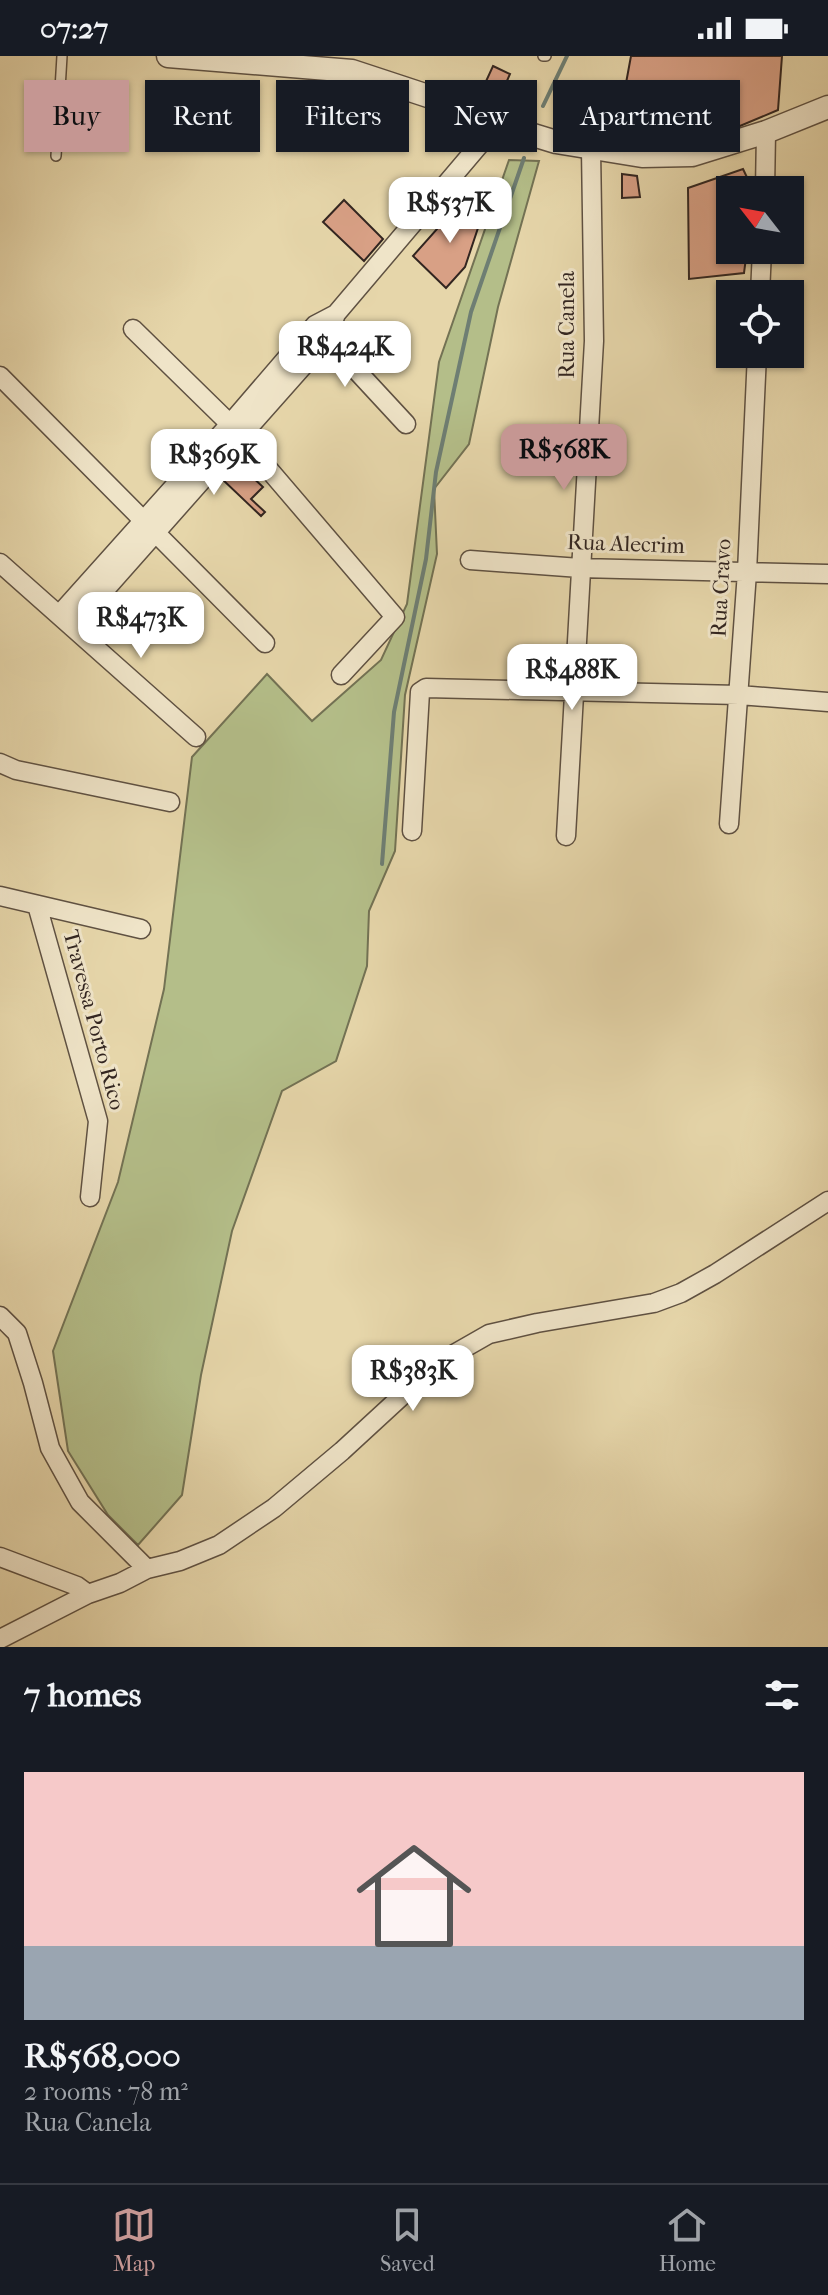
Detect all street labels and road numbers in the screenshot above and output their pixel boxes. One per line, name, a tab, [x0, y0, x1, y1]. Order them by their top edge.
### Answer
street label: Rua Canela	[554, 270, 580, 379]
street label: Rua Alecrim	[567, 529, 686, 559]
street label: Rua Cravo	[705, 538, 737, 638]
street label: Travessa Porto Rico	[57, 927, 131, 1113]

